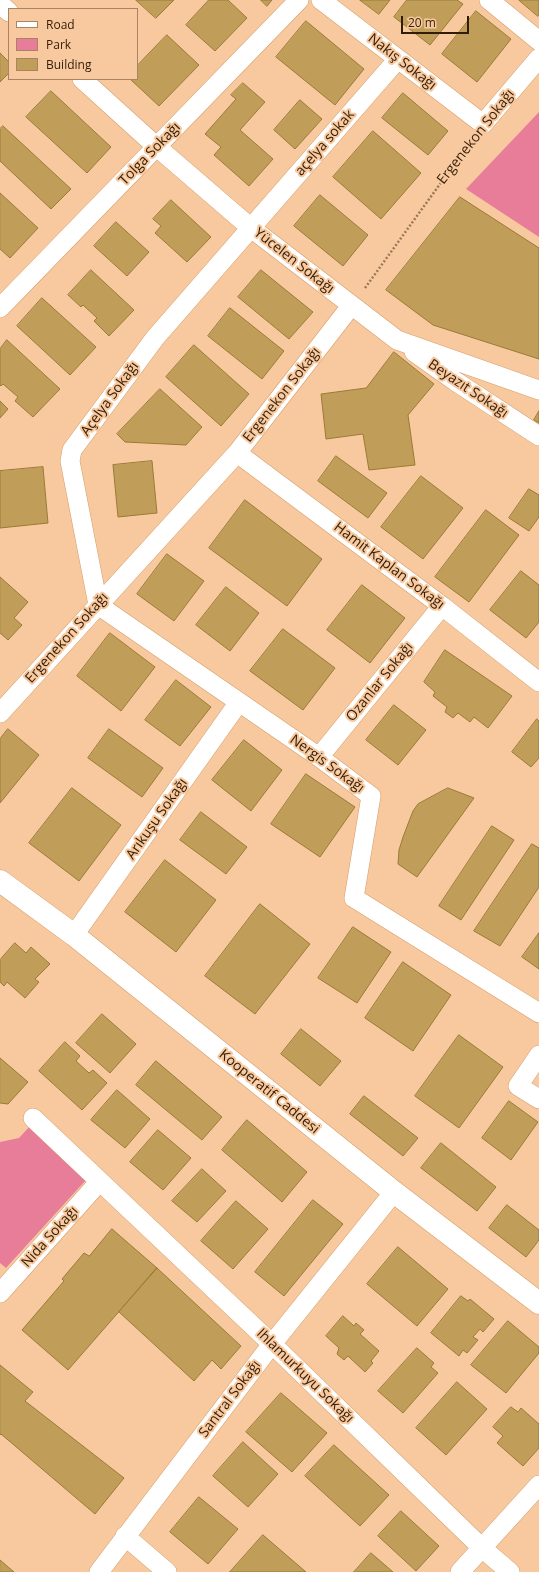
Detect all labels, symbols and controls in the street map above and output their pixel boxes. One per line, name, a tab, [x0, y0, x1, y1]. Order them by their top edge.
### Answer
legend	[8, 8, 138, 80]
scale bar	[403, 8, 471, 34]
text: 20 m	[408, 14, 436, 31]
text: Road	[46, 16, 75, 33]
street label: Nakış Sokağı	[365, 30, 439, 94]
text: Park	[46, 36, 71, 53]
text: Building	[46, 56, 91, 73]
street label: Ergenekon Sokağı	[434, 86, 518, 188]
street label: açelya sokak	[292, 107, 358, 179]
street label: Tolga Sokağı	[116, 119, 184, 189]
street label: Yücelen Sokağı	[251, 225, 337, 297]
street label: Ergenekon Sokağı	[240, 344, 324, 446]
street label: Beyazıt Sokağı	[425, 356, 511, 422]
street label: Açelya Sokağı	[77, 359, 143, 439]
street label: Hamit Kaplan Sokağı	[330, 519, 448, 613]
street label: Ergenekon Sokağı	[22, 589, 112, 687]
street label: Ozanlar Sokağı	[343, 639, 417, 725]
street label: Nergis Sokağı	[286, 731, 368, 797]
street label: Arıkuşu Sokağı	[123, 775, 191, 863]
street label: Kooperatif Caddesi	[216, 1046, 322, 1138]
street label: Nida Sokağı	[18, 1203, 82, 1271]
street label: Ihlamurkuyu Sokağı	[253, 1325, 357, 1427]
street label: Santral Sokağı	[196, 1357, 264, 1441]

